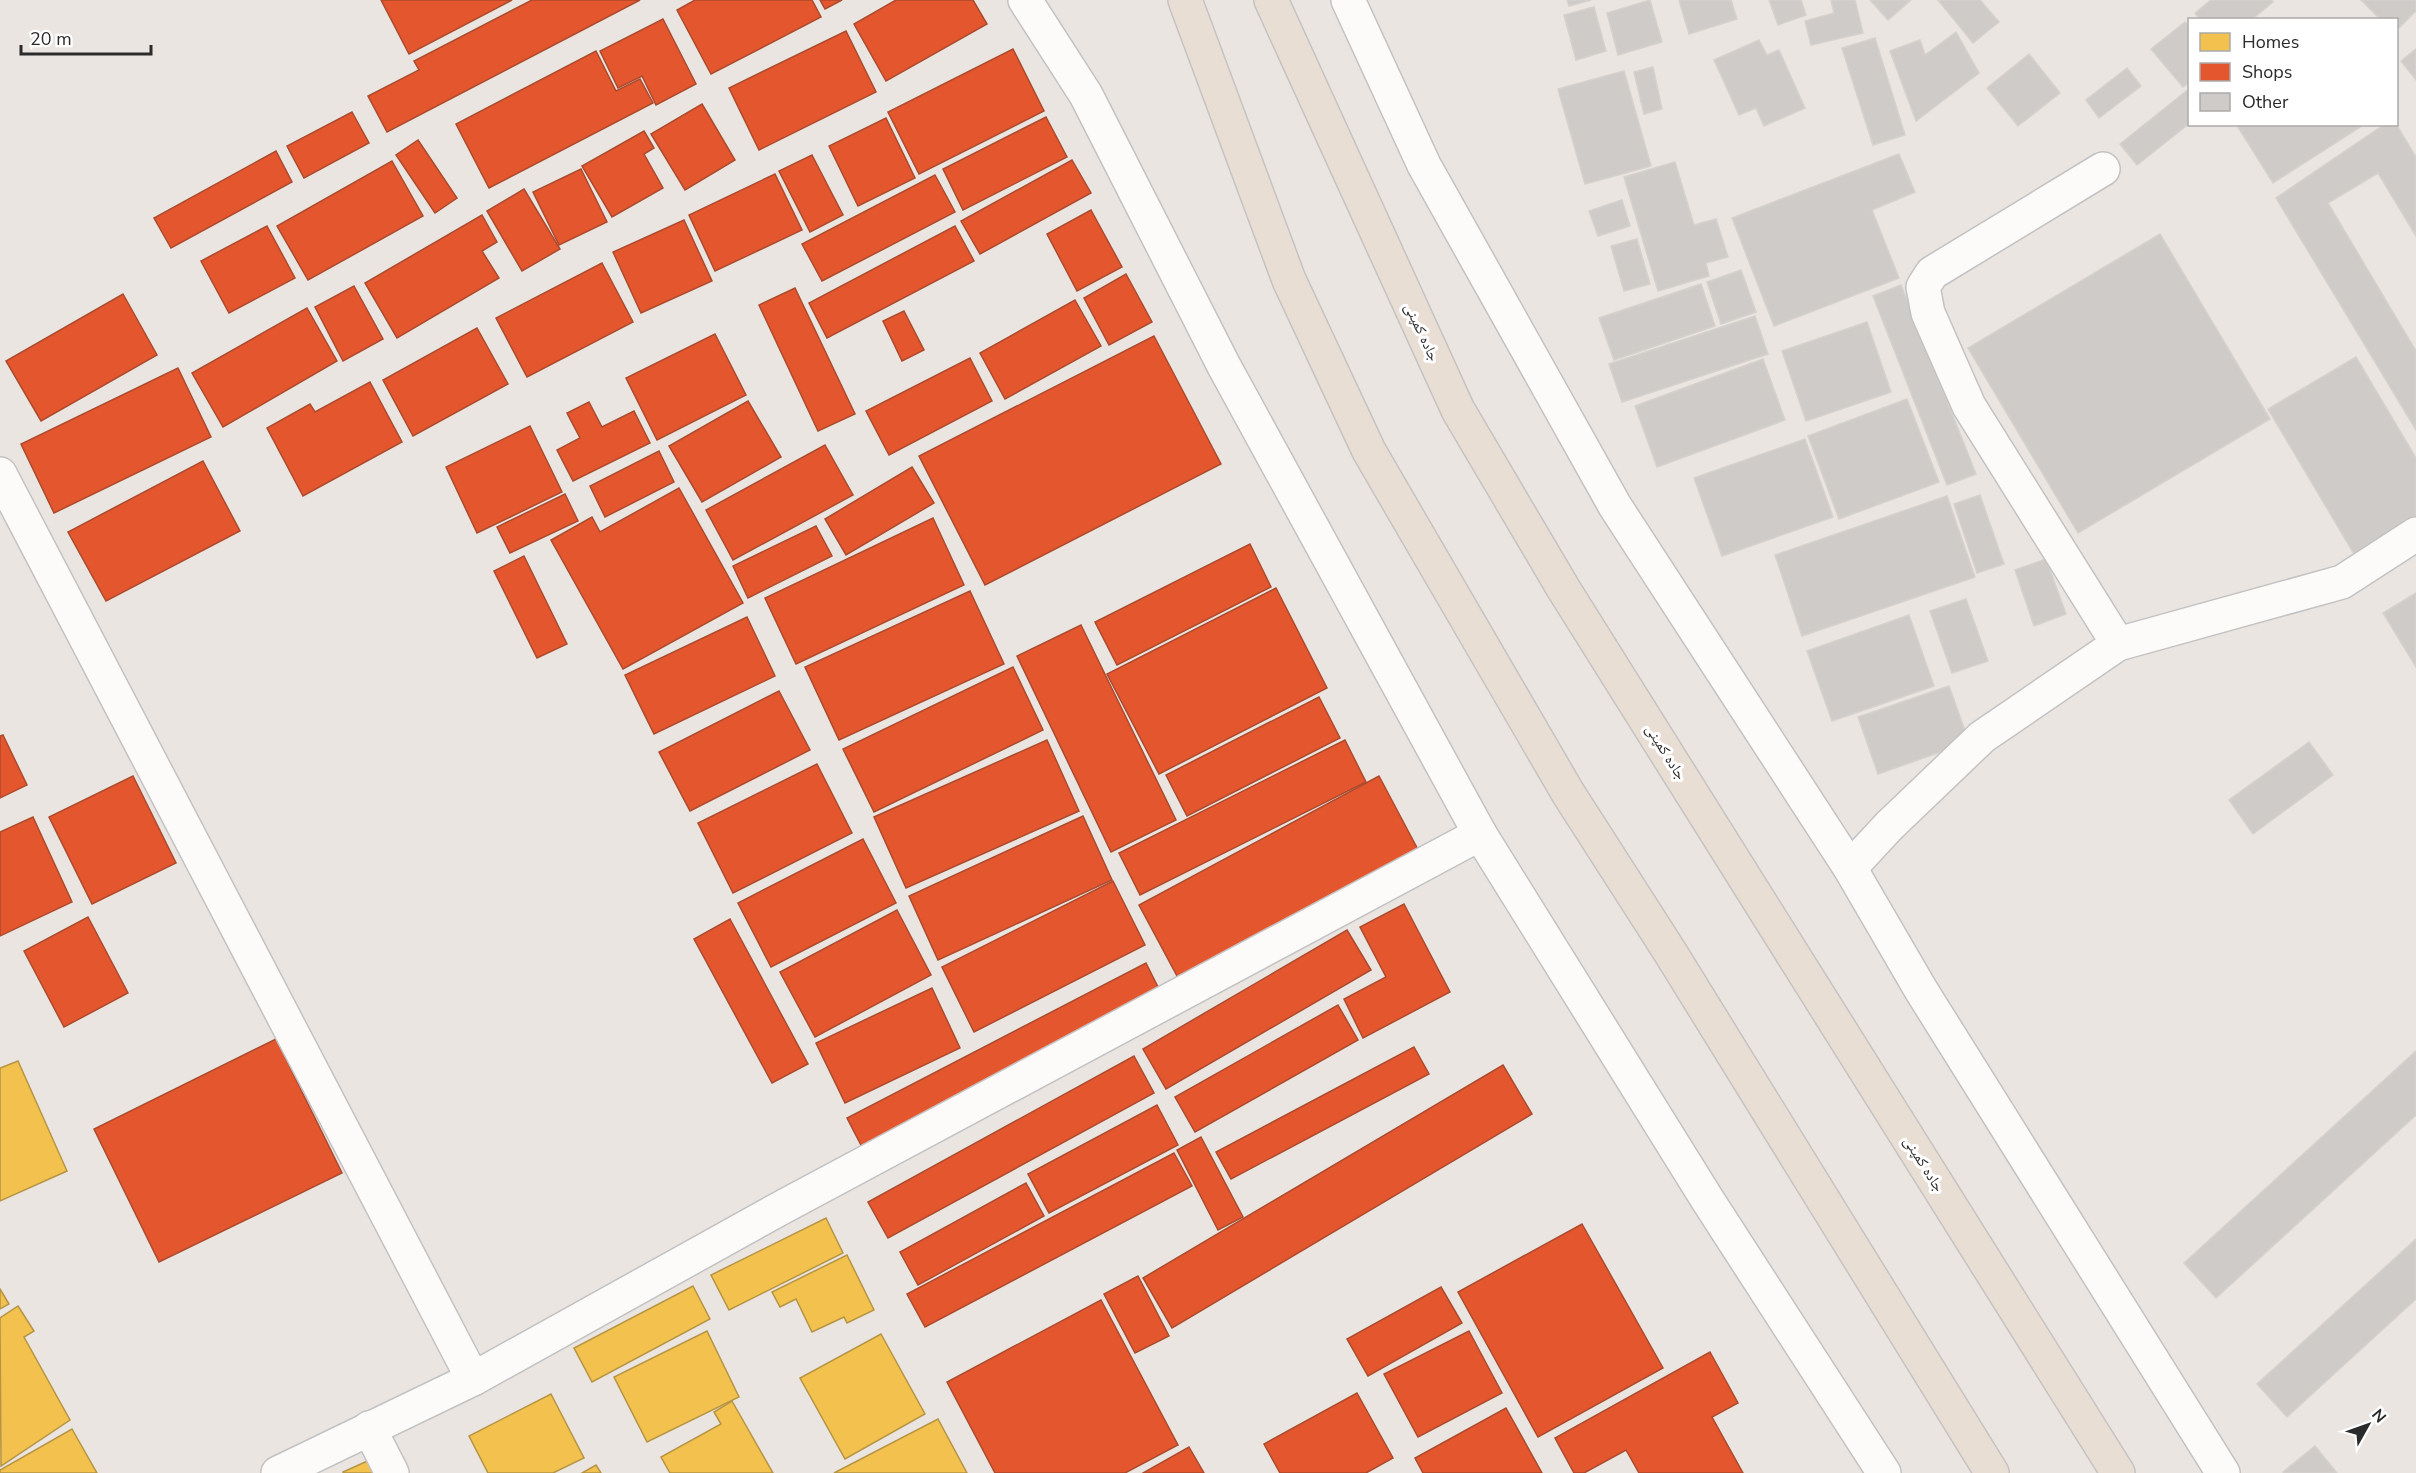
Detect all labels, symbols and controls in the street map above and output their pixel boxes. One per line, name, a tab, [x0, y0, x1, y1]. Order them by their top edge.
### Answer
scale bar	[21, 18, 152, 56]
legend	[2188, 18, 2398, 126]
text: 20 m	[30, 27, 72, 51]
text: Homes	[2242, 30, 2299, 54]
text: Shops	[2242, 60, 2292, 84]
text: Other	[2242, 90, 2289, 114]
street label: جاده کمپنی	[1400, 300, 1444, 365]
street label: جاده کمپنی	[1641, 720, 1691, 784]
street label: جاده کمپنی	[1899, 1132, 1949, 1196]
north arrow	[2338, 1395, 2398, 1455]
text: N	[2366, 1404, 2391, 1428]

